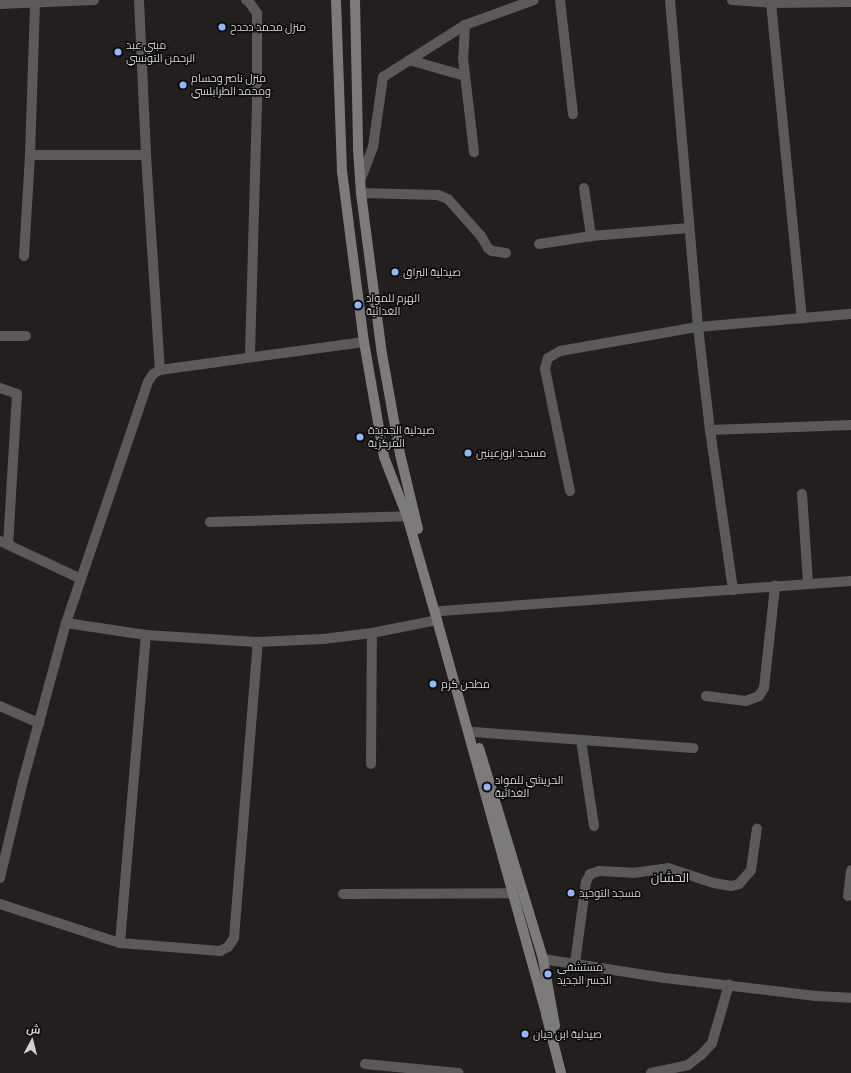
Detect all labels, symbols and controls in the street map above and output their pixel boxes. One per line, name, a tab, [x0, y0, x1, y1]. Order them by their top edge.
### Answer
place label: منزل محمد دحدح	[230, 20, 306, 34]
marker: منزل محمد دحدح	[217, 22, 227, 32]
place label: مبني عبد الرحمن التونسي	[126, 39, 195, 65]
marker: مبني عبد الرحمن التونسي	[113, 47, 123, 57]
place label: منزل ناصر وحسام ومحمد الطرابلسي	[191, 72, 271, 98]
marker: منزل ناصر وحسام ومحمد الطرابلسي	[178, 80, 188, 90]
place label: صيدلية البراق	[403, 265, 461, 279]
marker: صيدلية البراق	[390, 267, 400, 277]
place label: الهرم للمواد الغدائية	[366, 292, 420, 318]
marker: الهرم للمواد الغدائية	[353, 300, 363, 310]
place label: صيدلية الجديدة المركزية	[368, 424, 435, 450]
marker: صيدلية الجديدة المركزية	[355, 432, 365, 442]
place label: مسجد ابوزعينين	[476, 446, 546, 460]
marker: مسجد ابوزعينين	[463, 448, 473, 458]
place label: مطحن كرم	[441, 677, 490, 691]
marker: مطحن كرم	[428, 679, 438, 689]
place label: الحريشي للمواد الغذائية	[495, 774, 564, 800]
marker: الحريشي للمواد الغذائية	[482, 782, 492, 792]
district label: الحشان	[651, 869, 689, 885]
place label: مسجد التوحيد	[579, 886, 641, 900]
marker: مسجد التوحيد	[566, 888, 576, 898]
place label: مستشفى الجسر الجديد	[557, 961, 612, 987]
marker: مستشفى الجسر الجديد	[542, 968, 554, 980]
north arrow	[12, 1021, 52, 1061]
text: ش	[26, 1021, 41, 1036]
place label: صيدلية ابن حيان	[533, 1027, 602, 1041]
marker: صيدلية ابن حيان	[520, 1029, 530, 1039]

